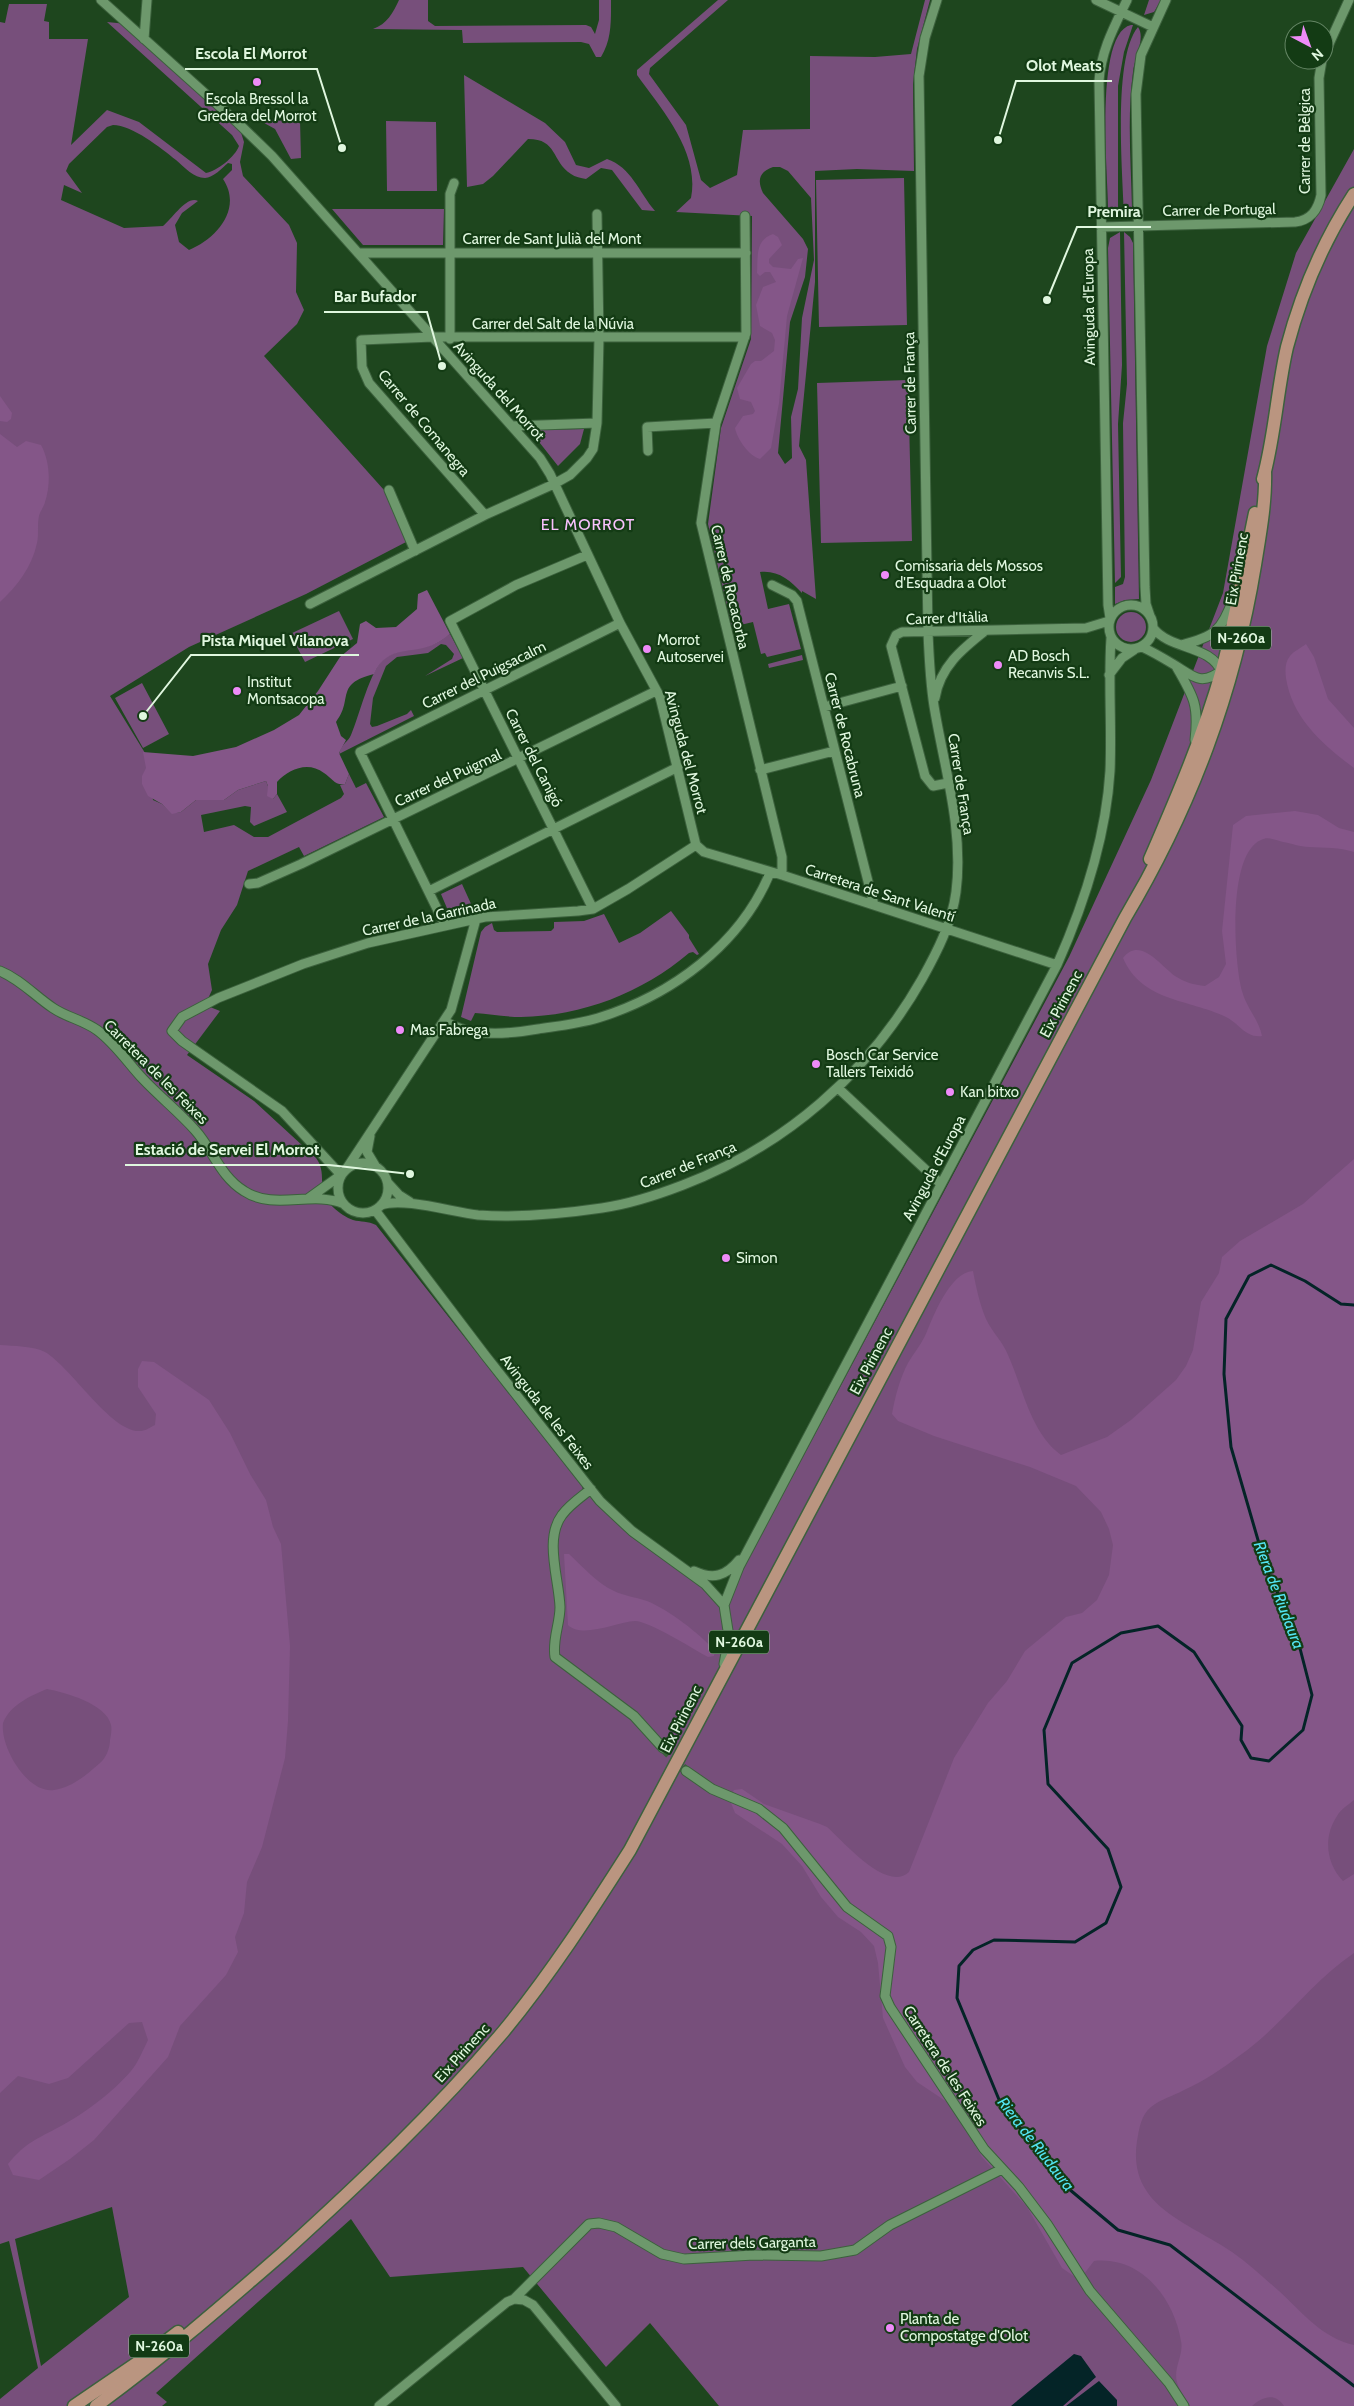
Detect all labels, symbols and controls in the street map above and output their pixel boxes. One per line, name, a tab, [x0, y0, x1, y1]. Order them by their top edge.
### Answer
north arrow	[1284, 20, 1334, 70]
callout: Escola El Morrot	[185, 38, 317, 69]
text: Escola El Morrot	[195, 44, 308, 63]
text: N	[1308, 45, 1327, 65]
callout: Olot Meats	[1016, 50, 1112, 81]
text: Olot Meats	[1026, 56, 1102, 75]
marker: Escola Bressol la Gredera del Morrot	[251, 76, 263, 88]
street label: Carrer de Bèlgica	[1296, 87, 1314, 194]
place label: Escola Bressol la Gredera del Morrot	[197, 90, 317, 125]
callout: Premira	[1077, 196, 1151, 227]
street label: Carrer de Portugal	[1162, 200, 1276, 220]
text: Premira	[1087, 202, 1141, 221]
street label: Carrer de Sant Julià del Mont	[463, 230, 641, 248]
street label: Avinguda d'Europa	[1079, 248, 1099, 366]
callout: Bar Bufador	[324, 281, 427, 312]
text: Bar Bufador	[334, 287, 417, 306]
street label: Carrer del Salt de la Núvia	[472, 315, 635, 333]
street label: Carrer de França	[900, 331, 920, 434]
street label: Avinguda del Morrot	[450, 338, 548, 444]
street label: Carrer de Comanegra	[374, 366, 474, 481]
district label: EL MORROT	[541, 515, 635, 534]
street label: Carrer de Rocacorba	[707, 523, 753, 652]
street label: Eix Pirinenc	[1222, 531, 1252, 607]
place label: Comissaria dels Mossos d'Esquadra a Olot	[895, 557, 1043, 592]
marker: Comissaria dels Mossos d'Esquadra a Olot	[879, 569, 891, 581]
street label: Carrer d'Itàlia	[906, 608, 989, 628]
callout: Pista Miquel Vilanova	[191, 624, 359, 655]
road number: N-260a	[1211, 626, 1271, 650]
text: Pista Miquel Vilanova	[201, 631, 349, 650]
place label: Morrot Autoservei	[657, 631, 724, 666]
street label: Carrer del Puigsacalm	[419, 637, 549, 713]
marker: Morrot Autoservei	[641, 643, 653, 655]
place label: AD Bosch Recanvis S.L.	[1008, 647, 1089, 682]
marker: AD Bosch Recanvis S.L.	[992, 659, 1004, 671]
street label: Carrer de Rocabruna	[821, 671, 869, 800]
place label: Institut Montsacopa	[247, 673, 325, 708]
marker: Institut Montsacopa	[231, 685, 243, 697]
street label: Avinguda del Morrot	[661, 688, 711, 816]
street label: Carrer del Canigó	[501, 706, 567, 810]
street label: Carrer de França	[944, 732, 978, 837]
street label: Carrer del Puigmal	[392, 745, 504, 811]
street label: Carretera de Sant Valentí	[803, 860, 957, 926]
street label: Carrer de la Garrinada	[361, 894, 498, 940]
street label: Eix Pirinenc	[1036, 967, 1086, 1041]
street label: Carretera de les Feixes	[100, 1016, 212, 1128]
place label: Mas Fabrega	[410, 1021, 489, 1039]
marker: Mas Fabrega	[394, 1024, 406, 1036]
place label: Bosch Car Service Tallers Teixidó	[826, 1046, 939, 1081]
marker: Bosch Car Service Tallers Teixidó	[810, 1058, 822, 1070]
place label: Kan bitxo	[960, 1083, 1019, 1101]
marker: Kan bitxo	[944, 1086, 956, 1098]
street label: Avinguda d'Europa	[899, 1111, 970, 1224]
callout: Estació de Servei El Morrot	[125, 1134, 329, 1165]
street label: Carrer de França	[637, 1137, 740, 1193]
text: Estació de Servei El Morrot	[135, 1140, 320, 1159]
place label: Simon	[736, 1249, 778, 1267]
marker: Simon	[720, 1252, 732, 1264]
street label: Eix Pirinenc	[846, 1324, 896, 1398]
street label: Avinguda de les Feixes	[497, 1351, 597, 1473]
water label: Riera de Riudaura	[1250, 1538, 1308, 1652]
road number: N-260a	[709, 1630, 769, 1654]
street label: Eix Pirinenc	[656, 1682, 706, 1756]
street label: Carretera de les Feixes	[899, 2002, 991, 2130]
street label: Eix Pirinenc	[431, 2020, 493, 2086]
water label: Riera de Riudaura	[993, 2093, 1079, 2195]
street label: Carrer dels Garganta	[688, 2233, 817, 2253]
place label: Planta de Compostatge d'Olot	[900, 2310, 1028, 2345]
marker: Planta de Compostatge d'Olot	[884, 2322, 896, 2334]
road number: N-260a	[129, 2334, 189, 2358]

